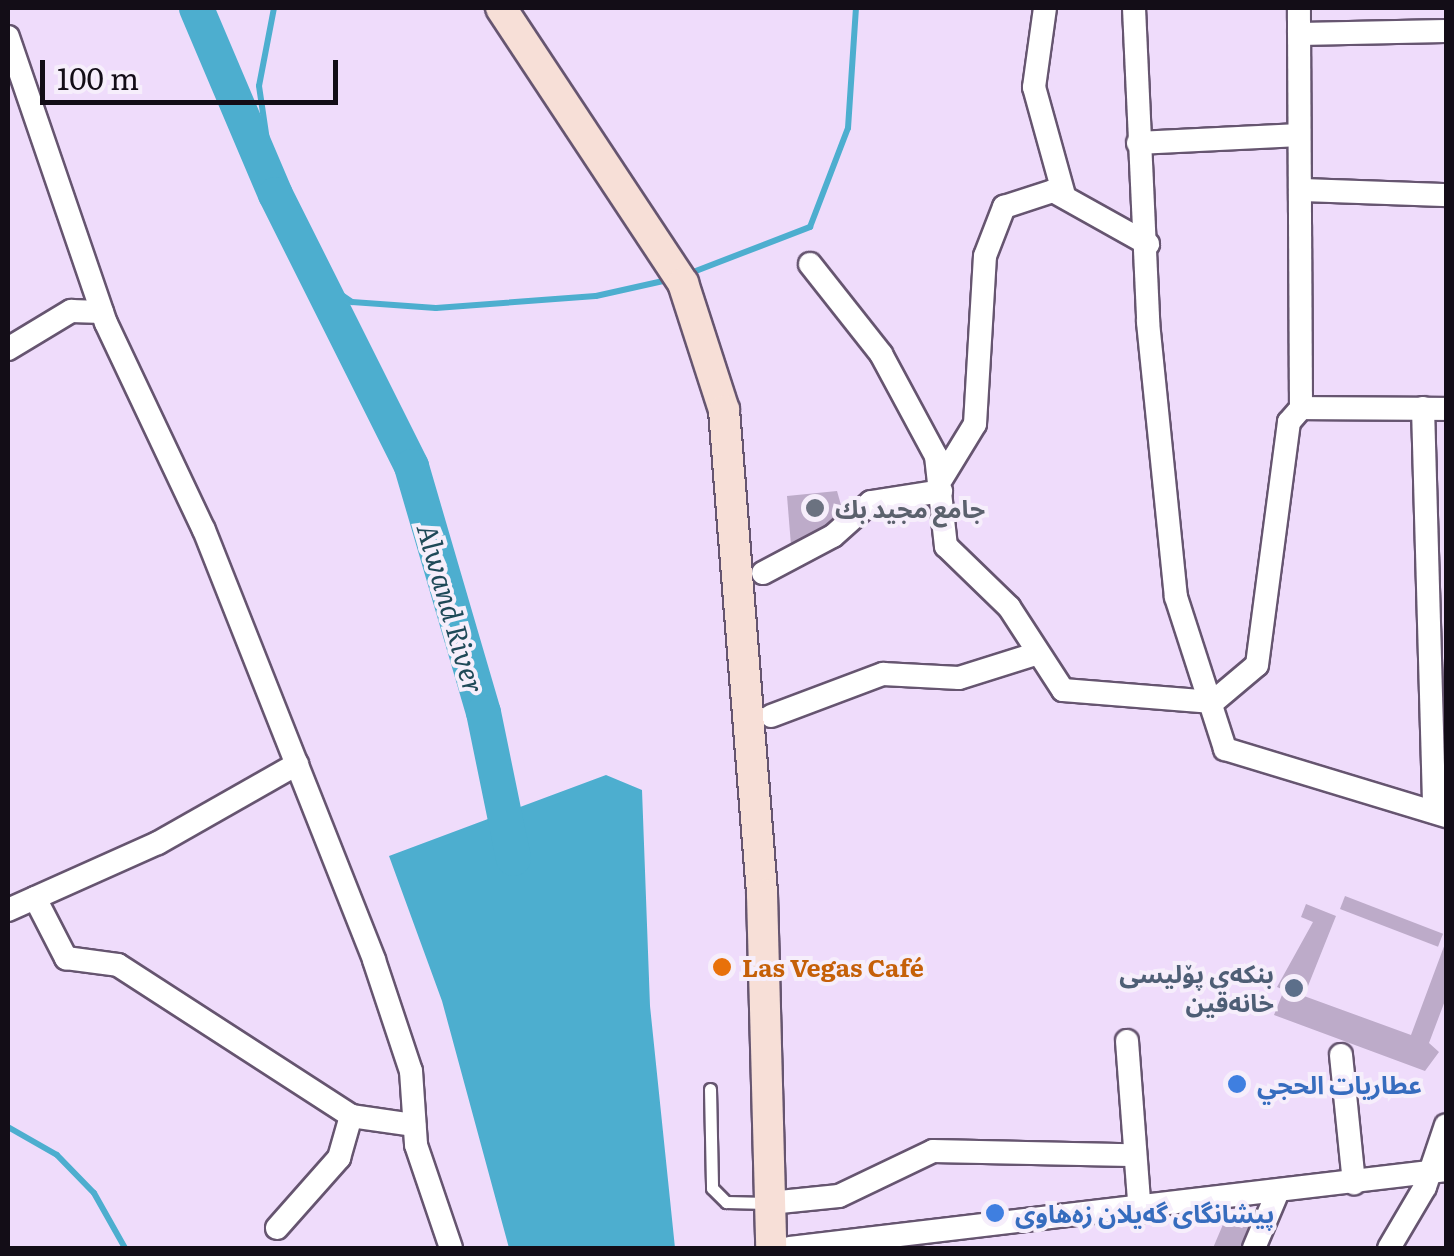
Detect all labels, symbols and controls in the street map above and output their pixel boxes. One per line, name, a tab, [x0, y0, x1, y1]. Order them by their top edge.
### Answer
scale bar	[45, 40, 342, 102]
text: 100 m	[57, 55, 139, 99]
place label: جامع مجيد بك	[835, 493, 985, 523]
marker: جامع مجيد بك	[804, 497, 826, 519]
water label: Alwand River	[412, 519, 492, 697]
place label: Las Vegas Café	[742, 952, 924, 982]
marker: Las Vegas Café	[711, 956, 733, 978]
place label: بنکەی پۆلیسی خانەقین	[1119, 959, 1274, 1018]
marker: بنکەی پۆلیسی خانەقین	[1283, 977, 1305, 999]
place label: عطاريات الحجي	[1257, 1069, 1422, 1099]
marker: عطاريات الحجي	[1226, 1073, 1248, 1095]
place label: پیشانگای گەیلان زەهاوی	[1015, 1198, 1274, 1228]
marker: پیشانگای گەیلان زەهاوی	[984, 1202, 1006, 1224]

